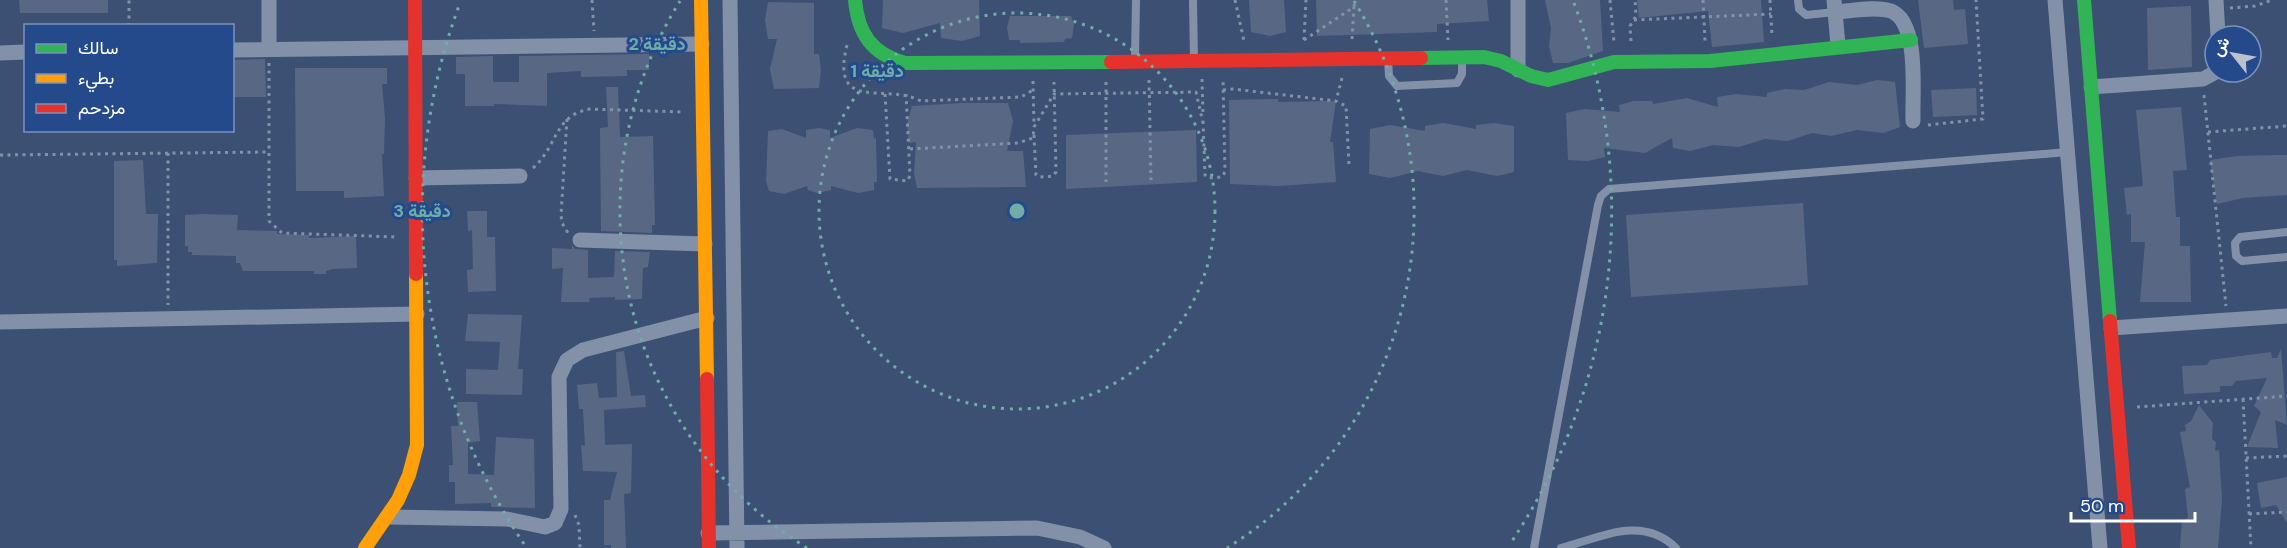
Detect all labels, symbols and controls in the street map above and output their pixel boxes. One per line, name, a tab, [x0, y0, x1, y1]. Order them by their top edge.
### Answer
legend	[24, 24, 234, 132]
north arrow	[2203, 24, 2263, 84]
text: 2 دقيقة	[628, 32, 686, 56]
text: ش	[2207, 33, 2235, 60]
text: سالك	[78, 36, 118, 60]
text: 1 دقيقة	[850, 59, 904, 83]
text: بطيء	[78, 66, 114, 93]
text: مزدحم	[78, 96, 125, 120]
text: 3 دقيقة	[393, 199, 451, 223]
centre of rings	[1007, 201, 1027, 221]
scale bar	[2071, 485, 2196, 523]
text: 50 m	[2080, 494, 2124, 518]

